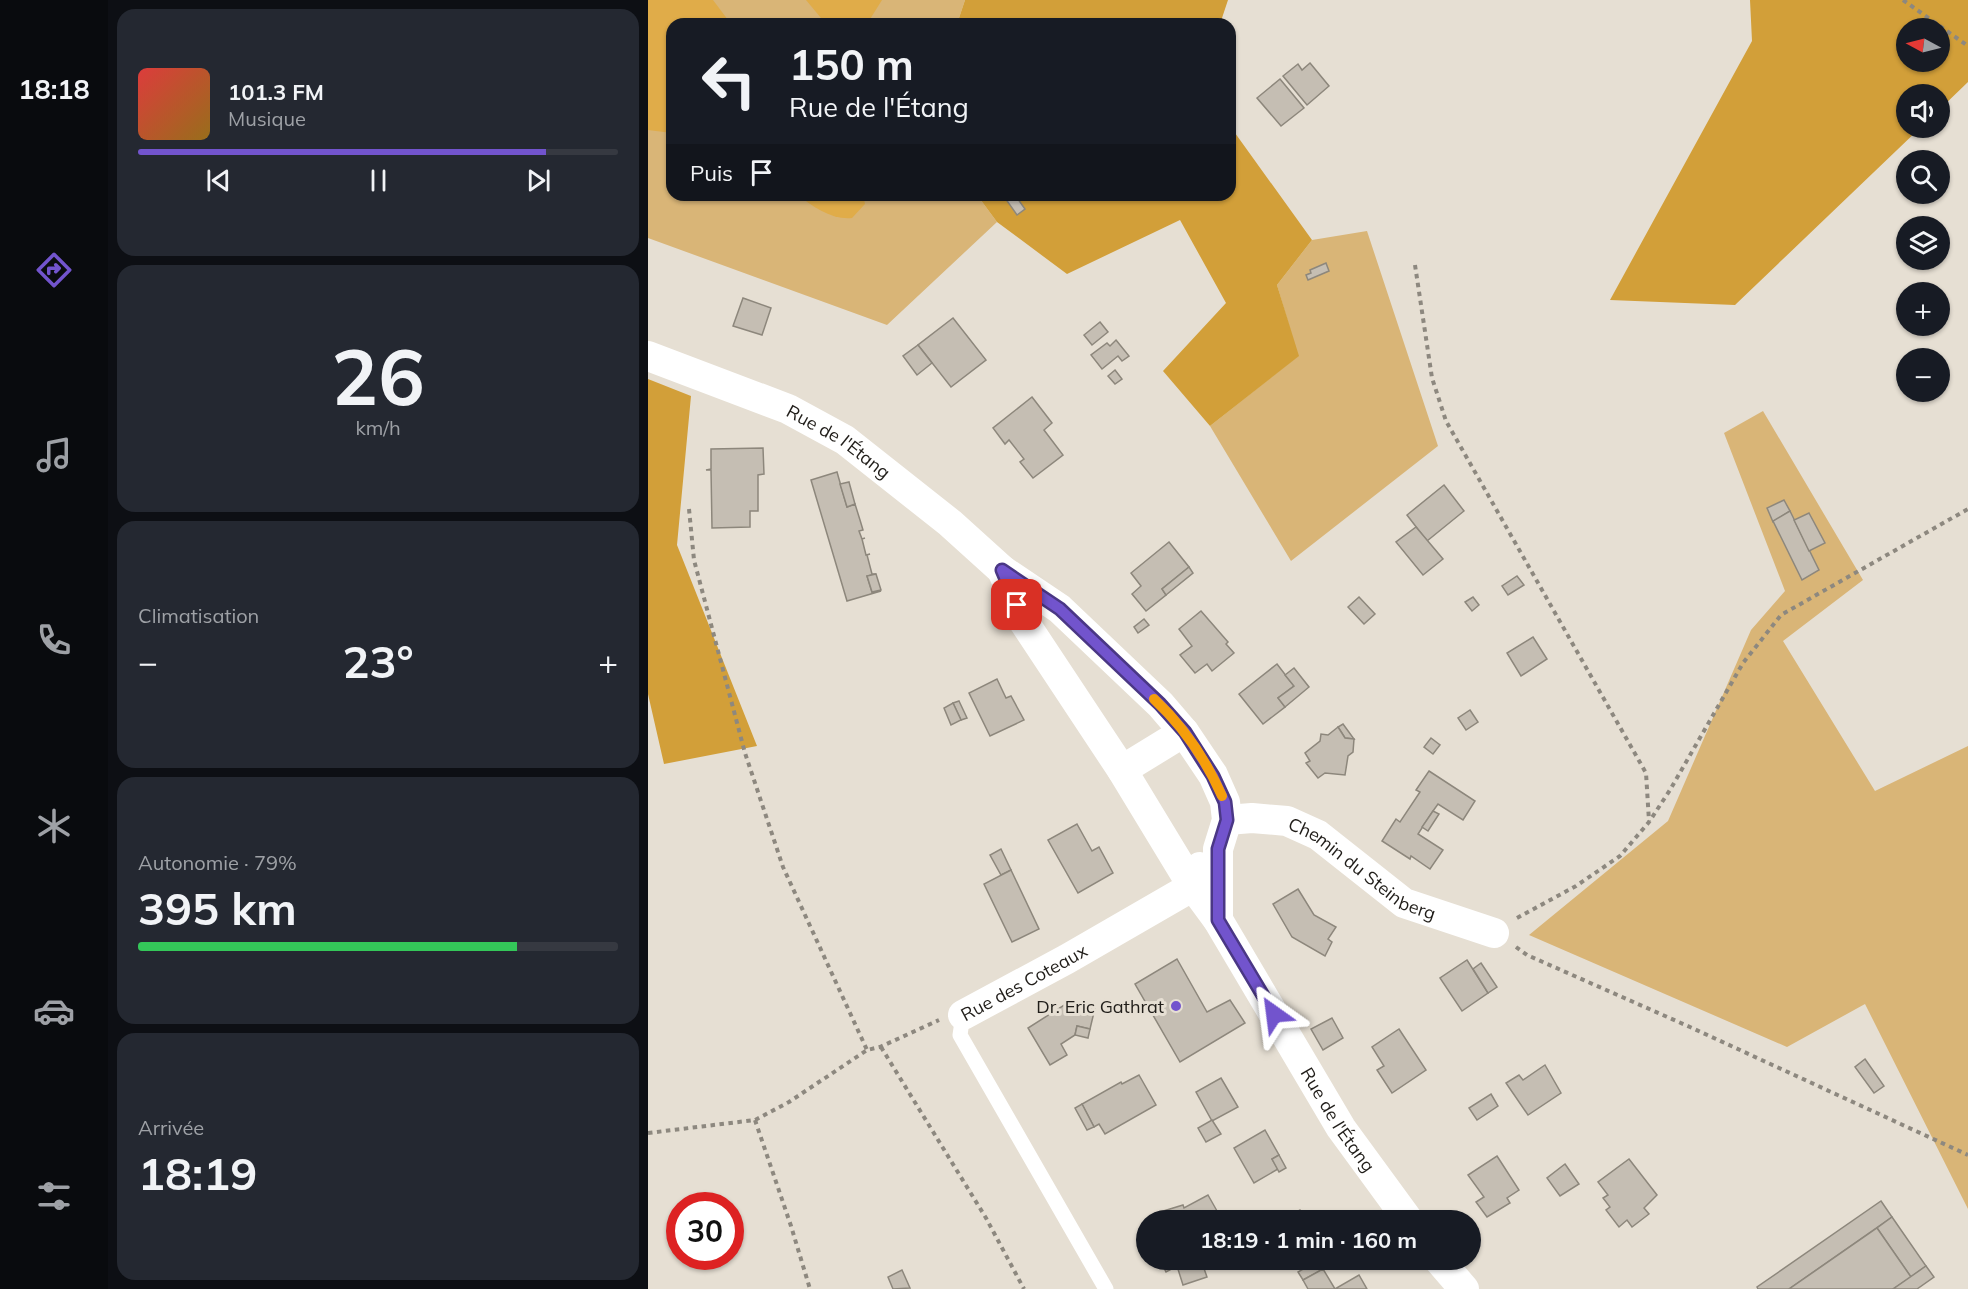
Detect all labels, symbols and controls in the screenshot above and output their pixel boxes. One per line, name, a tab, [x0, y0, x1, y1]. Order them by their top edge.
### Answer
north arrow	[1896, 18, 1950, 72]
map controls	[1896, 18, 1950, 402]
text: 150 m	[789, 38, 914, 91]
icon: left	[690, 42, 768, 120]
text: 18:18	[18, 72, 90, 106]
text: 101.3 FM	[228, 78, 324, 106]
button: sound	[1896, 84, 1950, 138]
text: Rue de l'Étang	[789, 90, 969, 124]
text: Musique	[228, 106, 306, 131]
button: search	[1896, 150, 1950, 204]
icon: arrive	[745, 156, 778, 189]
text: Puis	[690, 159, 733, 187]
icon: previous	[202, 164, 235, 197]
icon: pause	[362, 164, 395, 197]
icon: next	[522, 164, 555, 197]
button: layers	[1896, 216, 1950, 270]
icon: directions	[33, 249, 75, 291]
button: +	[1896, 282, 1950, 336]
text: 26	[331, 327, 425, 425]
button: −	[1896, 348, 1950, 402]
street label: Rue de l'Étang	[783, 399, 896, 483]
text: km/h	[355, 415, 401, 440]
icon: music	[33, 434, 75, 476]
pin	[991, 579, 1042, 630]
icon: arrive	[1000, 588, 1033, 621]
text: Climatisation	[138, 603, 259, 628]
icon: phone	[33, 619, 75, 661]
text: 23°	[342, 633, 414, 689]
text: −	[138, 641, 158, 682]
text: +	[598, 641, 618, 682]
icon: climate	[33, 805, 75, 847]
street label: Chemin du Steinberg	[1285, 812, 1439, 924]
text: Autonomie · 79%	[138, 850, 297, 875]
text: 395 km	[138, 880, 297, 936]
street label: Rue des Coteaux	[957, 938, 1091, 1026]
position arrow	[1242, 982, 1306, 1046]
icon: car	[33, 990, 75, 1032]
place label: Dr. Eric Gathrat	[1036, 995, 1164, 1018]
marker: Dr. Eric Gathrat	[1169, 999, 1183, 1013]
street label: Rue de l'Étang	[1296, 1063, 1380, 1176]
text: Arrivée	[138, 1115, 204, 1140]
text: 18:19	[138, 1145, 257, 1201]
icon: filters	[33, 1175, 75, 1217]
speed limit sign: 30	[666, 1192, 744, 1270]
text: 18:19 · 1 min · 160 m	[1200, 1226, 1417, 1254]

